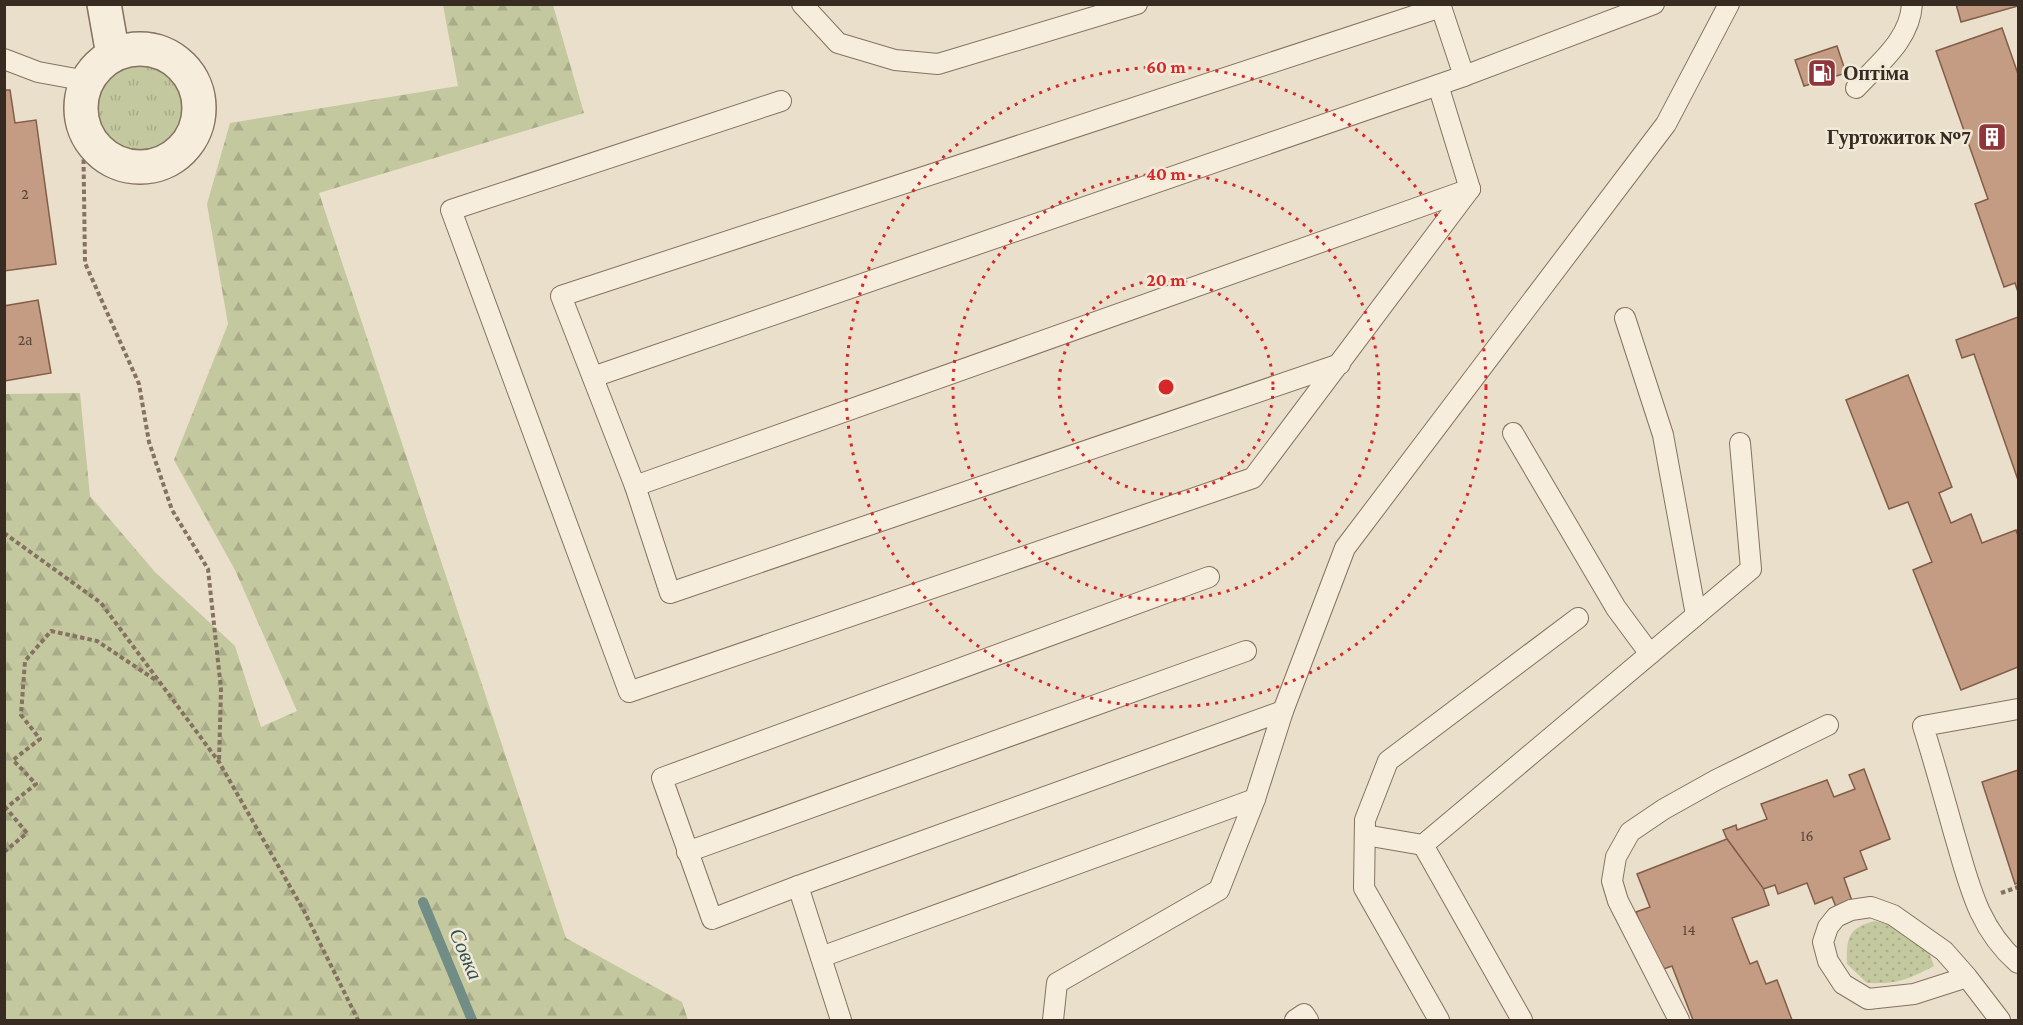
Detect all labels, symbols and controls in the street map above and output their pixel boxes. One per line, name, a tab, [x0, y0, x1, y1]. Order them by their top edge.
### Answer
text: 60 m	[1146, 57, 1186, 77]
fuel station icon: Оптіма	[1806, 57, 1838, 89]
place label: Оптіма	[1843, 62, 1909, 84]
building icon: Гуртожиток №7	[1976, 121, 2008, 153]
place label: Гуртожиток №7	[1827, 126, 1971, 149]
text: 40 m	[1146, 164, 1186, 184]
house number: 2	[21, 185, 29, 202]
text: 20 m	[1147, 270, 1186, 290]
house number: 2а	[18, 331, 32, 348]
centre of rings	[1156, 377, 1176, 397]
house number: 16	[1800, 827, 1814, 844]
house number: 14	[1682, 921, 1696, 938]
water label: Совка	[444, 925, 488, 983]

